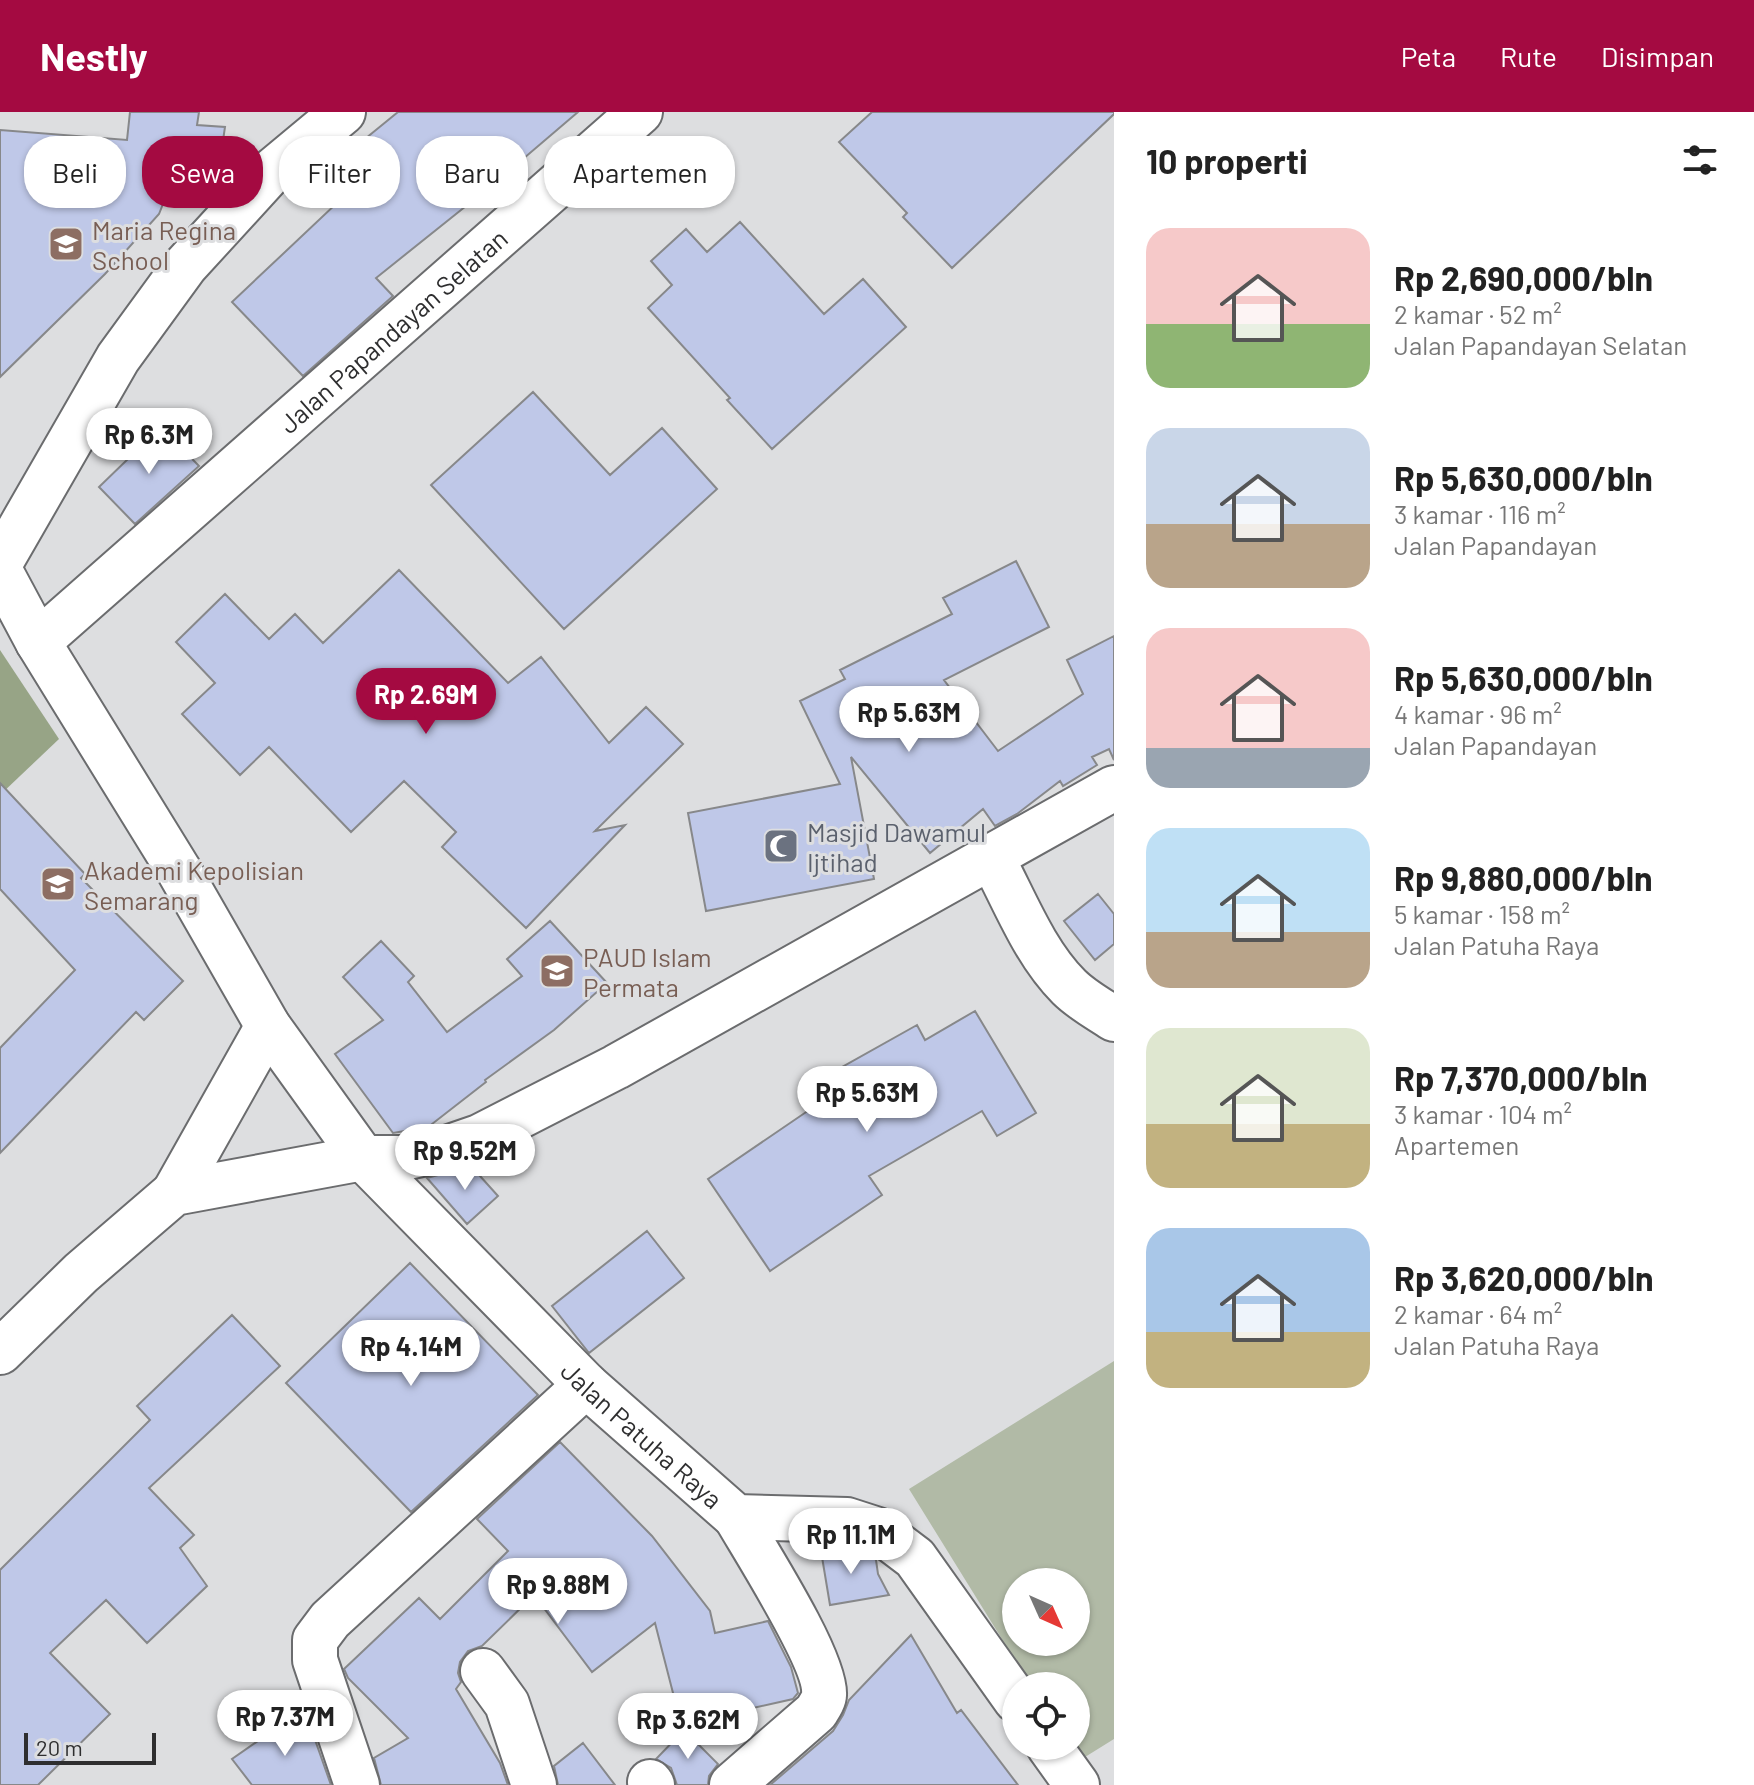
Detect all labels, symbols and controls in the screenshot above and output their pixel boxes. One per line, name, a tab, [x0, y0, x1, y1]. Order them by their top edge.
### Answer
text: Nestly	[40, 33, 148, 79]
text: Peta	[1401, 39, 1456, 73]
text: Rute	[1500, 39, 1557, 73]
text: Disimpan	[1601, 39, 1714, 73]
chip: Beli	[24, 136, 126, 208]
chip: Sewa	[142, 136, 263, 208]
chip: Filter	[279, 136, 400, 208]
chip: Baru	[416, 136, 528, 208]
chip: Apartemen	[544, 136, 735, 208]
icon: filters	[1678, 138, 1722, 182]
text: 10 properti	[1146, 140, 1308, 181]
place label: Maria Regina School	[92, 214, 236, 275]
street label: Jalan Papandayan Selatan	[272, 221, 513, 439]
school or university icon: Maria Regina School	[47, 225, 85, 263]
text: Rp 2,690,000/bln	[1394, 257, 1653, 298]
icon: home	[1210, 260, 1306, 356]
text: 2 kamar · 52 m²	[1394, 298, 1562, 329]
text: Jalan Papandayan Selatan	[1394, 329, 1687, 360]
pin: Rp 6.3M	[75, 408, 223, 476]
text: Rp 6.3M	[104, 418, 194, 449]
text: Rp 5,630,000/bln	[1394, 457, 1653, 498]
icon: home	[1210, 460, 1306, 556]
text: 3 kamar · 116 m²	[1394, 498, 1566, 529]
text: Jalan Papandayan	[1394, 529, 1597, 560]
text: Rp 5,630,000/bln	[1394, 657, 1653, 698]
icon: home	[1210, 660, 1306, 756]
pin: Rp 2.69M	[343, 668, 509, 736]
text: Rp 2.69M	[374, 678, 478, 709]
pin: Rp 5.63M	[826, 686, 992, 754]
text: Rp 5.63M	[857, 696, 961, 727]
text: 4 kamar · 96 m²	[1394, 698, 1562, 729]
text: Jalan Papandayan	[1394, 729, 1597, 760]
place label: Masjid Dawamul Ijtihad	[807, 816, 986, 877]
mosque icon: Masjid Dawamul Ijtihad	[762, 827, 800, 865]
place label: Akademi Kepolisian Semarang	[84, 854, 304, 915]
text: Rp 9,880,000/bln	[1394, 857, 1653, 898]
icon: home	[1210, 860, 1306, 956]
school or university icon: Akademi Kepolisian Semarang	[39, 865, 77, 903]
text: 5 kamar · 158 m²	[1394, 898, 1570, 929]
text: Jalan Patuha Raya	[1394, 929, 1599, 960]
place label: PAUD Islam Permata	[583, 941, 712, 1002]
school or university icon: PAUD Islam Permata	[538, 952, 576, 990]
text: Rp 7,370,000/bln	[1394, 1057, 1648, 1098]
icon: home	[1210, 1060, 1306, 1156]
pin: Rp 5.63M	[784, 1066, 950, 1134]
text: Rp 5.63M	[815, 1076, 919, 1107]
text: 3 kamar · 104 m²	[1394, 1098, 1572, 1129]
pin: Rp 9.52M	[382, 1124, 548, 1192]
text: Apartemen	[1394, 1129, 1519, 1160]
text: Rp 9.52M	[413, 1134, 517, 1165]
text: Rp 3,620,000/bln	[1394, 1257, 1654, 1298]
icon: home	[1210, 1260, 1306, 1356]
text: 2 kamar · 64 m²	[1394, 1298, 1562, 1329]
pin: Rp 4.14M	[328, 1320, 494, 1388]
text: Jalan Patuha Raya	[1394, 1329, 1599, 1360]
text: Rp 4.14M	[360, 1330, 462, 1361]
street label: Jalan Patuha Raya	[556, 1354, 730, 1514]
pin: Rp 11.1M	[768, 1508, 934, 1576]
text: Rp 11.1M	[806, 1518, 896, 1549]
pin: Rp 9.88M	[475, 1558, 641, 1626]
text: Rp 9.88M	[506, 1568, 610, 1599]
north arrow	[1002, 1568, 1090, 1656]
map controls	[1002, 1568, 1090, 1760]
button: locate	[1002, 1672, 1090, 1760]
pin: Rp 7.37M	[202, 1690, 368, 1758]
pin: Rp 3.62M	[605, 1693, 771, 1761]
text: Rp 7.37M	[235, 1700, 335, 1731]
text: Rp 3.62M	[636, 1703, 740, 1734]
scale bar	[24, 1729, 156, 1765]
text: 20 m	[36, 1734, 83, 1760]

